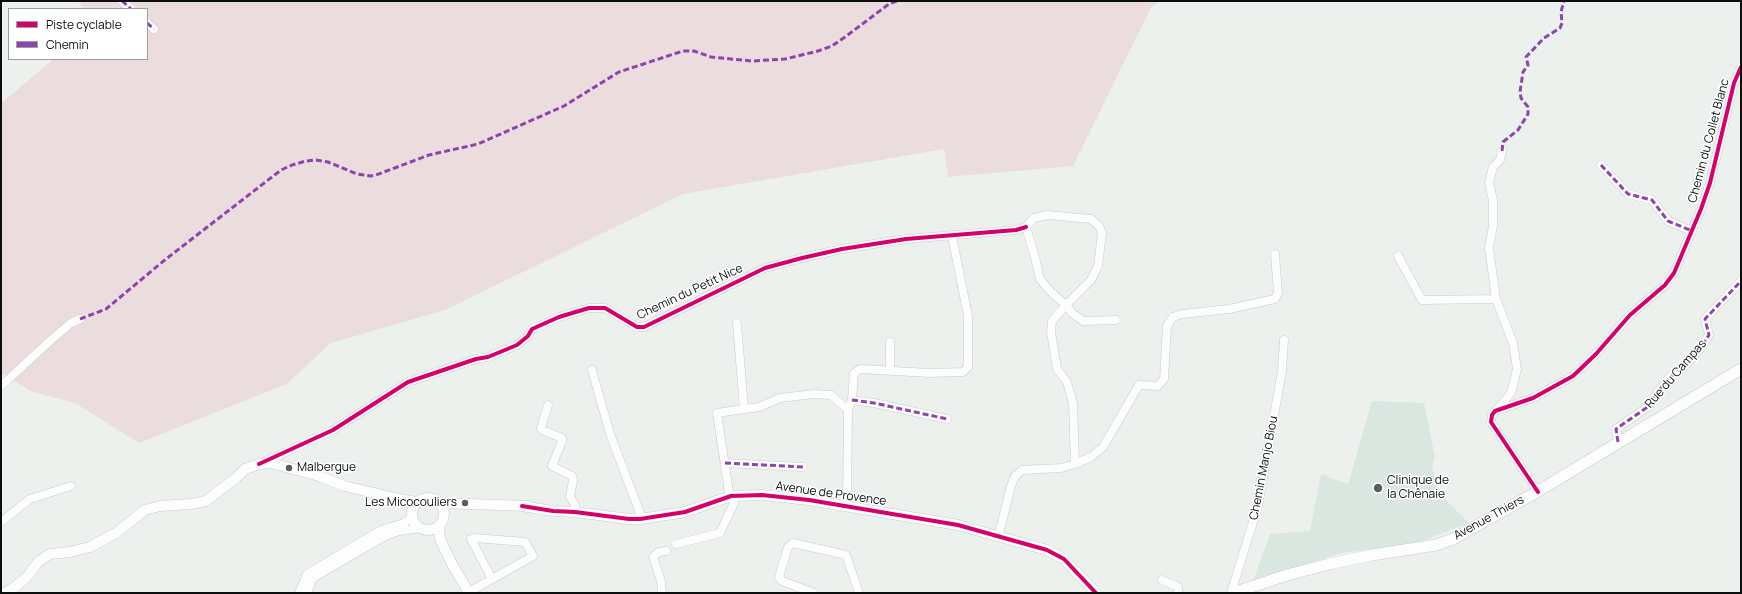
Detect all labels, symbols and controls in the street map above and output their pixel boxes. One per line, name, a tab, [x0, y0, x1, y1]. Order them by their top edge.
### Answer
legend	[8, 8, 148, 60]
text: Piste cyclable	[46, 16, 122, 33]
text: Chemin	[46, 36, 89, 53]
street label: Chemin du Collet Blanc	[1686, 77, 1732, 205]
street label: Chemin du Petit Nice	[635, 261, 745, 323]
street label: Rue du Campas	[1642, 337, 1710, 411]
street label: Chemin Manjo Biou	[1247, 415, 1281, 521]
place label: Malbergue	[297, 461, 356, 475]
marker: Malbergue	[284, 463, 294, 473]
place label: Clinique de la Chênaie	[1387, 474, 1449, 502]
street label: Avenue de Provence	[775, 479, 887, 509]
marker: Clinique de la Chênaie	[1372, 482, 1384, 494]
street label: Avenue Thiers	[1451, 493, 1527, 543]
place label: Les Micocouliers	[365, 496, 457, 510]
marker: Les Micocouliers	[460, 498, 470, 508]

